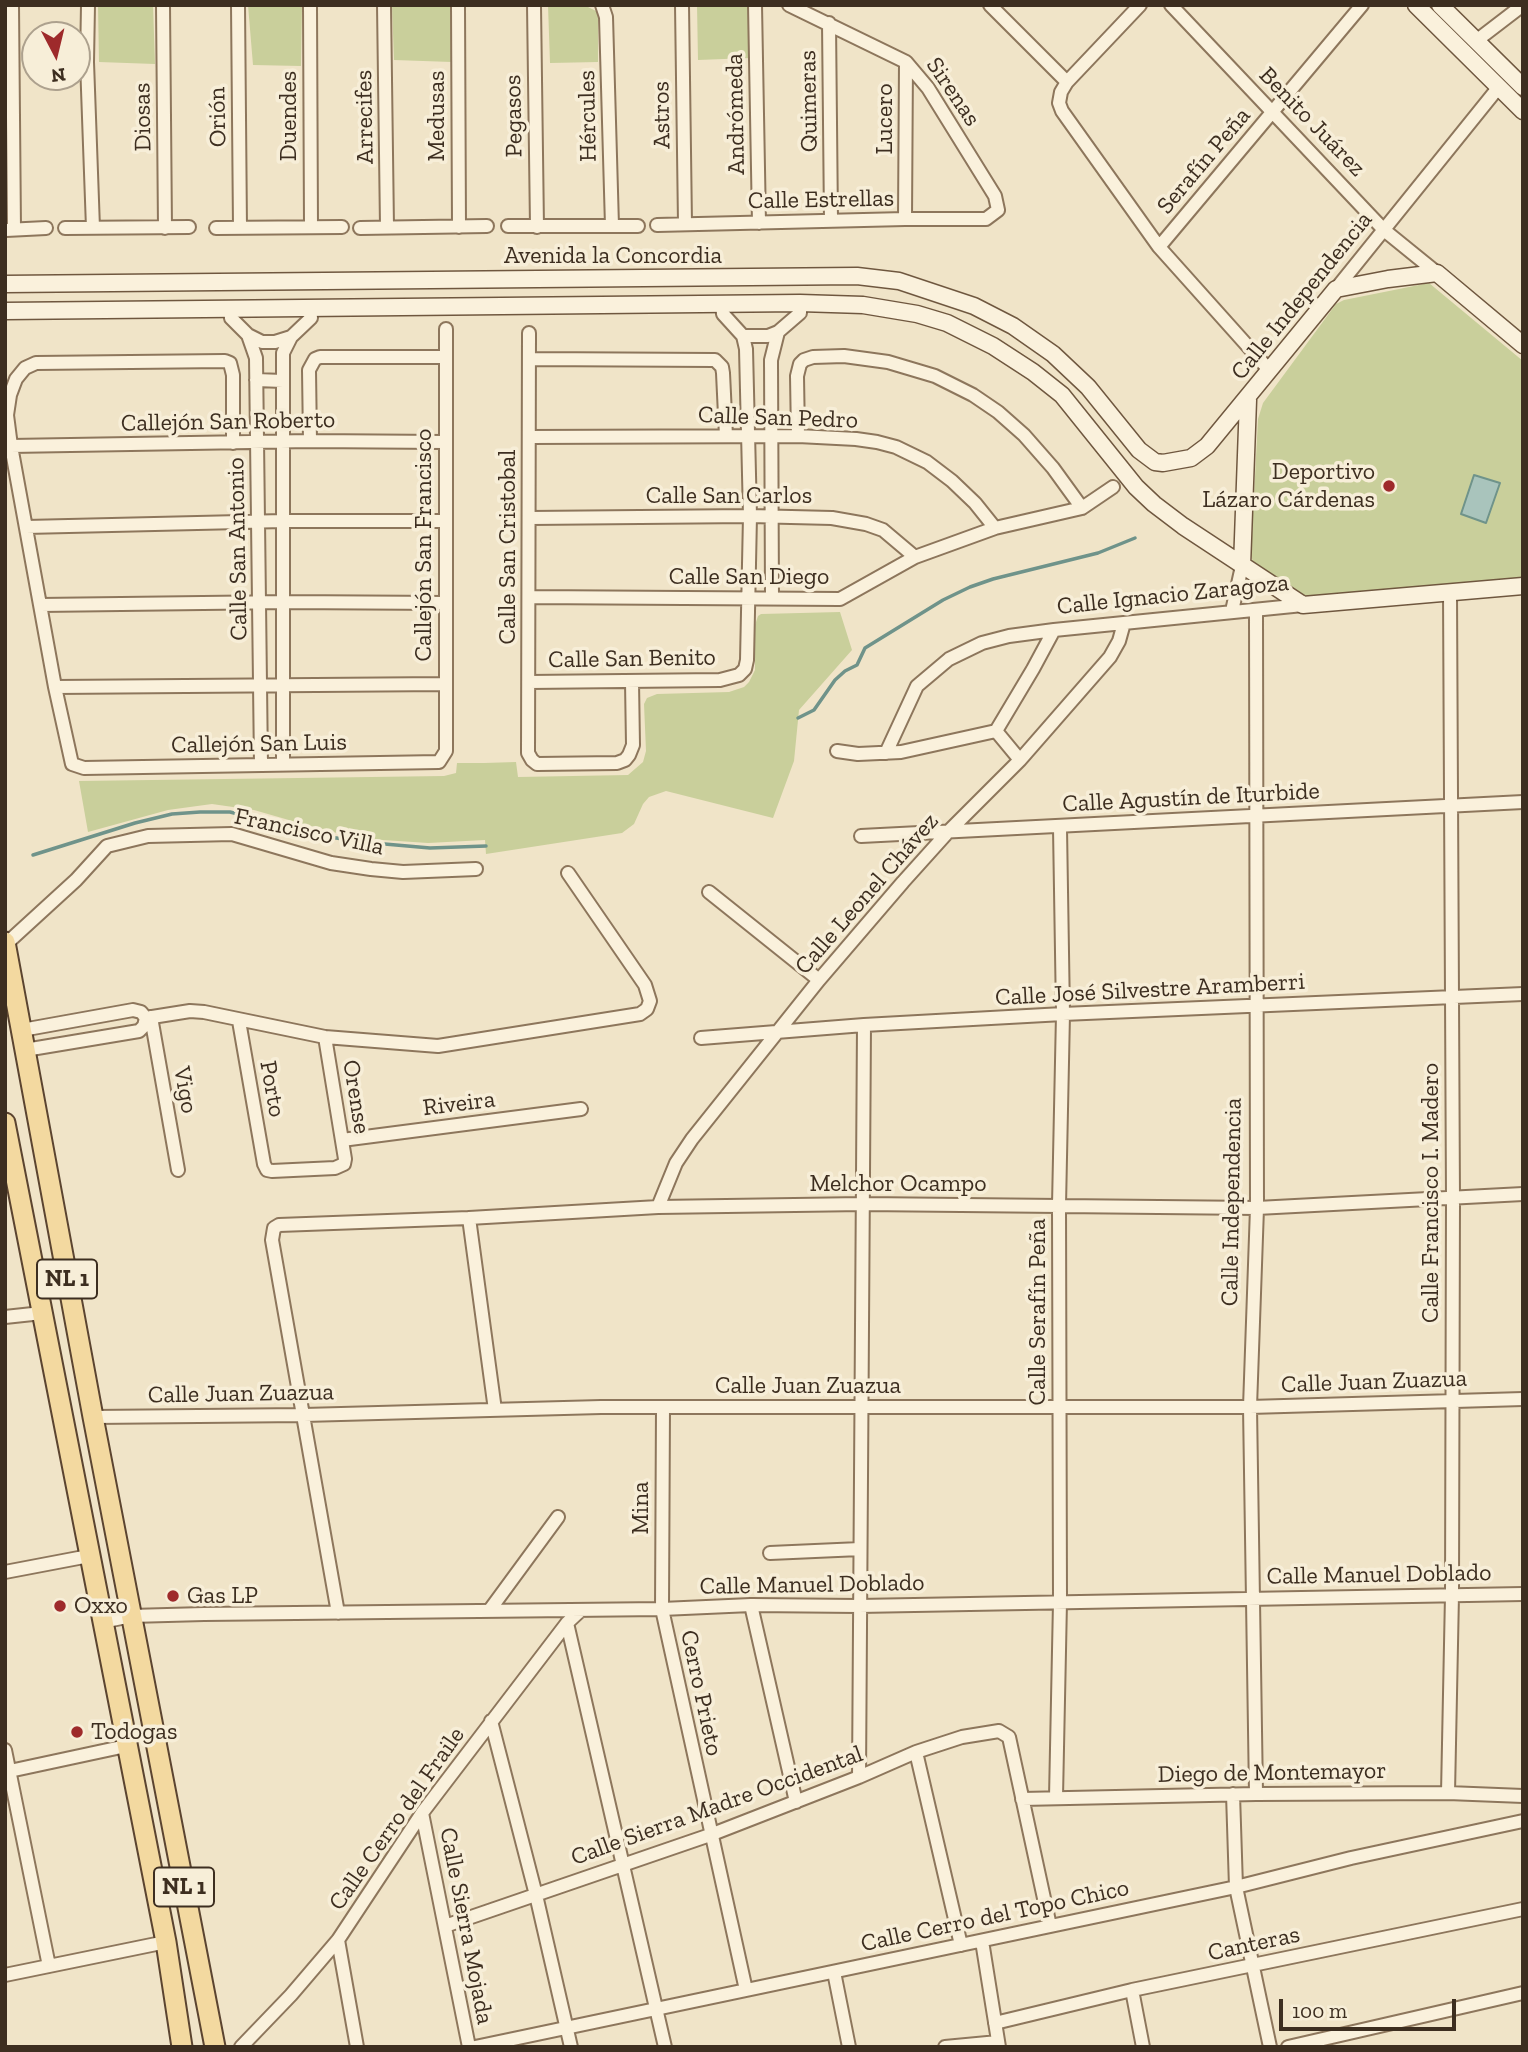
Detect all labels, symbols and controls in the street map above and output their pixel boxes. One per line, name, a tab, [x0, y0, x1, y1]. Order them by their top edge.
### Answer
north arrow	[21, 21, 91, 91]
street label: Quimeras	[794, 50, 824, 152]
street label: Sirenas	[920, 52, 986, 132]
street label: Andrómeda	[721, 53, 751, 175]
street label: Benito Juárez	[1253, 61, 1371, 183]
text: N	[50, 63, 67, 88]
street label: Arrecifes	[350, 70, 380, 164]
street label: Medusas	[423, 70, 451, 162]
street label: Hércules	[573, 70, 603, 162]
street label: Duendes	[275, 71, 303, 161]
street label: Pegasos	[499, 74, 529, 158]
street label: Astros	[647, 81, 677, 149]
street label: Diosas	[128, 82, 158, 152]
street label: Lucero	[871, 83, 899, 155]
street label: Orión	[203, 87, 233, 147]
street label: Serafín Peña	[1151, 102, 1257, 220]
street label: Calle Estrellas	[748, 184, 894, 216]
street label: Calle Independencia	[1225, 206, 1379, 386]
street label: Avenida la Concordia	[504, 242, 722, 270]
street label: Calle San Pedro	[697, 401, 859, 435]
street label: Callejón San Roberto	[121, 406, 335, 438]
street label: Callejón San Francisco	[410, 429, 438, 661]
street label: Calle San Cristobal	[494, 450, 522, 644]
street label: Calle San Antonio	[222, 457, 254, 641]
place label: Deportivo Lázaro Cárdenas	[1202, 458, 1375, 514]
marker: Deportivo Lázaro Cárdenas	[1381, 478, 1397, 494]
street label: Calle San Carlos	[646, 482, 812, 510]
street label: Calle San Diego	[669, 563, 829, 591]
street label: Calle Ignacio Zaragoza	[1056, 568, 1290, 622]
street label: Calle San Benito	[548, 643, 716, 675]
street label: Callejón San Luis	[171, 728, 347, 760]
street label: Calle Agustín de Iturbide	[1062, 777, 1320, 819]
street label: Francisco Villa	[232, 802, 386, 862]
street label: Calle Leonel Chávez	[789, 807, 945, 981]
street label: Calle José Silvestre Aramberri	[994, 967, 1306, 1013]
street label: Orense	[336, 1058, 376, 1136]
street label: Porto	[253, 1059, 291, 1119]
street label: Calle Francisco I. Madero	[1417, 1063, 1445, 1323]
street label: Vigo	[167, 1064, 203, 1116]
street label: Riveira	[421, 1085, 497, 1123]
street label: Calle Independencia	[1216, 1098, 1248, 1306]
street label: Melchor Ocampo	[809, 1170, 987, 1198]
street label: Calle Serafín Peña	[1024, 1219, 1052, 1405]
road number: NL 1	[37, 1260, 97, 1298]
street label: Calle Juan Zuazua	[1280, 1364, 1468, 1400]
street label: Calle Juan Zuazua	[715, 1372, 901, 1400]
street label: Calle Juan Zuazua	[148, 1378, 334, 1410]
street label: Mina	[627, 1481, 655, 1535]
street label: Calle Manuel Doblado	[1266, 1559, 1492, 1591]
street label: Calle Manuel Doblado	[699, 1569, 925, 1601]
place label: Gas LP	[187, 1582, 258, 1610]
marker: Gas LP	[165, 1588, 181, 1604]
place label: Oxxo	[74, 1592, 128, 1620]
marker: Oxxo	[52, 1598, 68, 1614]
street label: Cerro Prieto	[674, 1628, 728, 1758]
place label: Todogas	[91, 1718, 177, 1746]
street label: Calle Cerro del Fraile	[323, 1722, 471, 1916]
marker: Todogas	[69, 1724, 85, 1740]
street label: Calle Sierra Madre Occidental	[567, 1740, 867, 1872]
street label: Diego de Montemayor	[1157, 1757, 1387, 1789]
street label: Calle Sierra Mojada	[433, 1825, 499, 2027]
road number: NL 1	[154, 1868, 214, 1906]
street label: Calle Cerro del Topo Chico	[858, 1874, 1132, 1958]
street label: Canteras	[1205, 1920, 1303, 1968]
scale bar	[1283, 1986, 1460, 2030]
text: 100 m	[1292, 1998, 1347, 2023]

